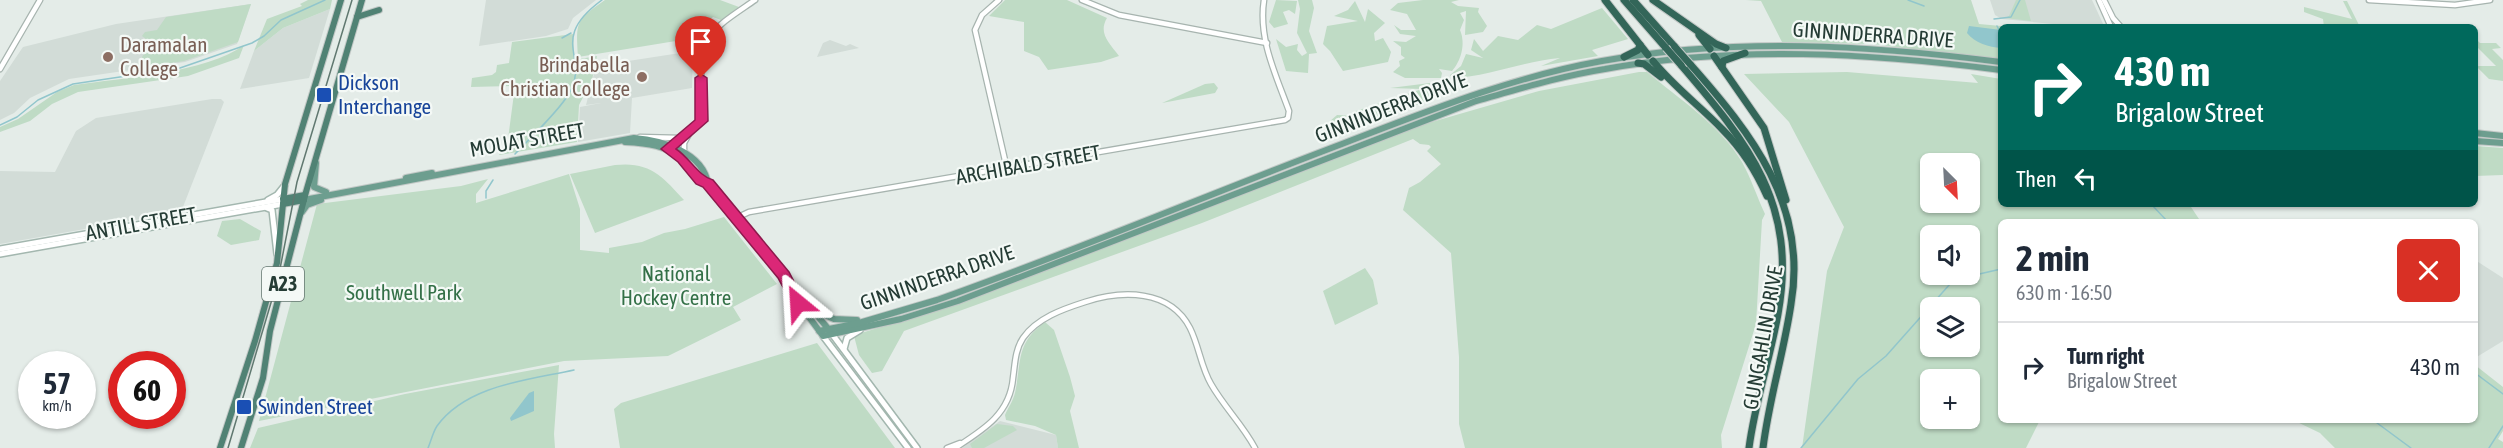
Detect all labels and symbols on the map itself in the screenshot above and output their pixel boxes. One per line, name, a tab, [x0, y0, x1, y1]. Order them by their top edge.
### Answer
pin	[675, 16, 726, 78]
street label: GINNINDERRA DRIVE	[1792, 16, 1954, 52]
place label: Daramalan College	[120, 32, 207, 80]
marker: Daramalan College	[101, 50, 115, 64]
place label: Brindabella Christian College	[500, 52, 630, 100]
street label: GINNINDERRA DRIVE	[1311, 67, 1470, 147]
place label: Dickson Interchange	[338, 70, 431, 118]
marker: Brindabella Christian College	[635, 70, 649, 84]
marker: Dickson Interchange	[315, 86, 333, 104]
street label: MOUAT STREET	[468, 117, 586, 161]
street label: ARCHIBALD STREET	[954, 139, 1102, 189]
north arrow	[1920, 153, 1980, 213]
street label: ANTILL STREET	[84, 201, 198, 245]
street label: GINNINDERRA DRIVE	[857, 240, 1017, 315]
park label: National Hockey Centre	[621, 261, 731, 309]
street label: GUNGAHLIN DRIVE	[1738, 264, 1786, 411]
road number: A23	[262, 267, 304, 301]
position arrow	[766, 271, 830, 335]
park label: Southwell Park	[346, 280, 462, 304]
speed limit sign: 60	[108, 351, 186, 429]
place label: Swinden Street	[258, 394, 373, 418]
marker: Swinden Street	[235, 398, 253, 416]

